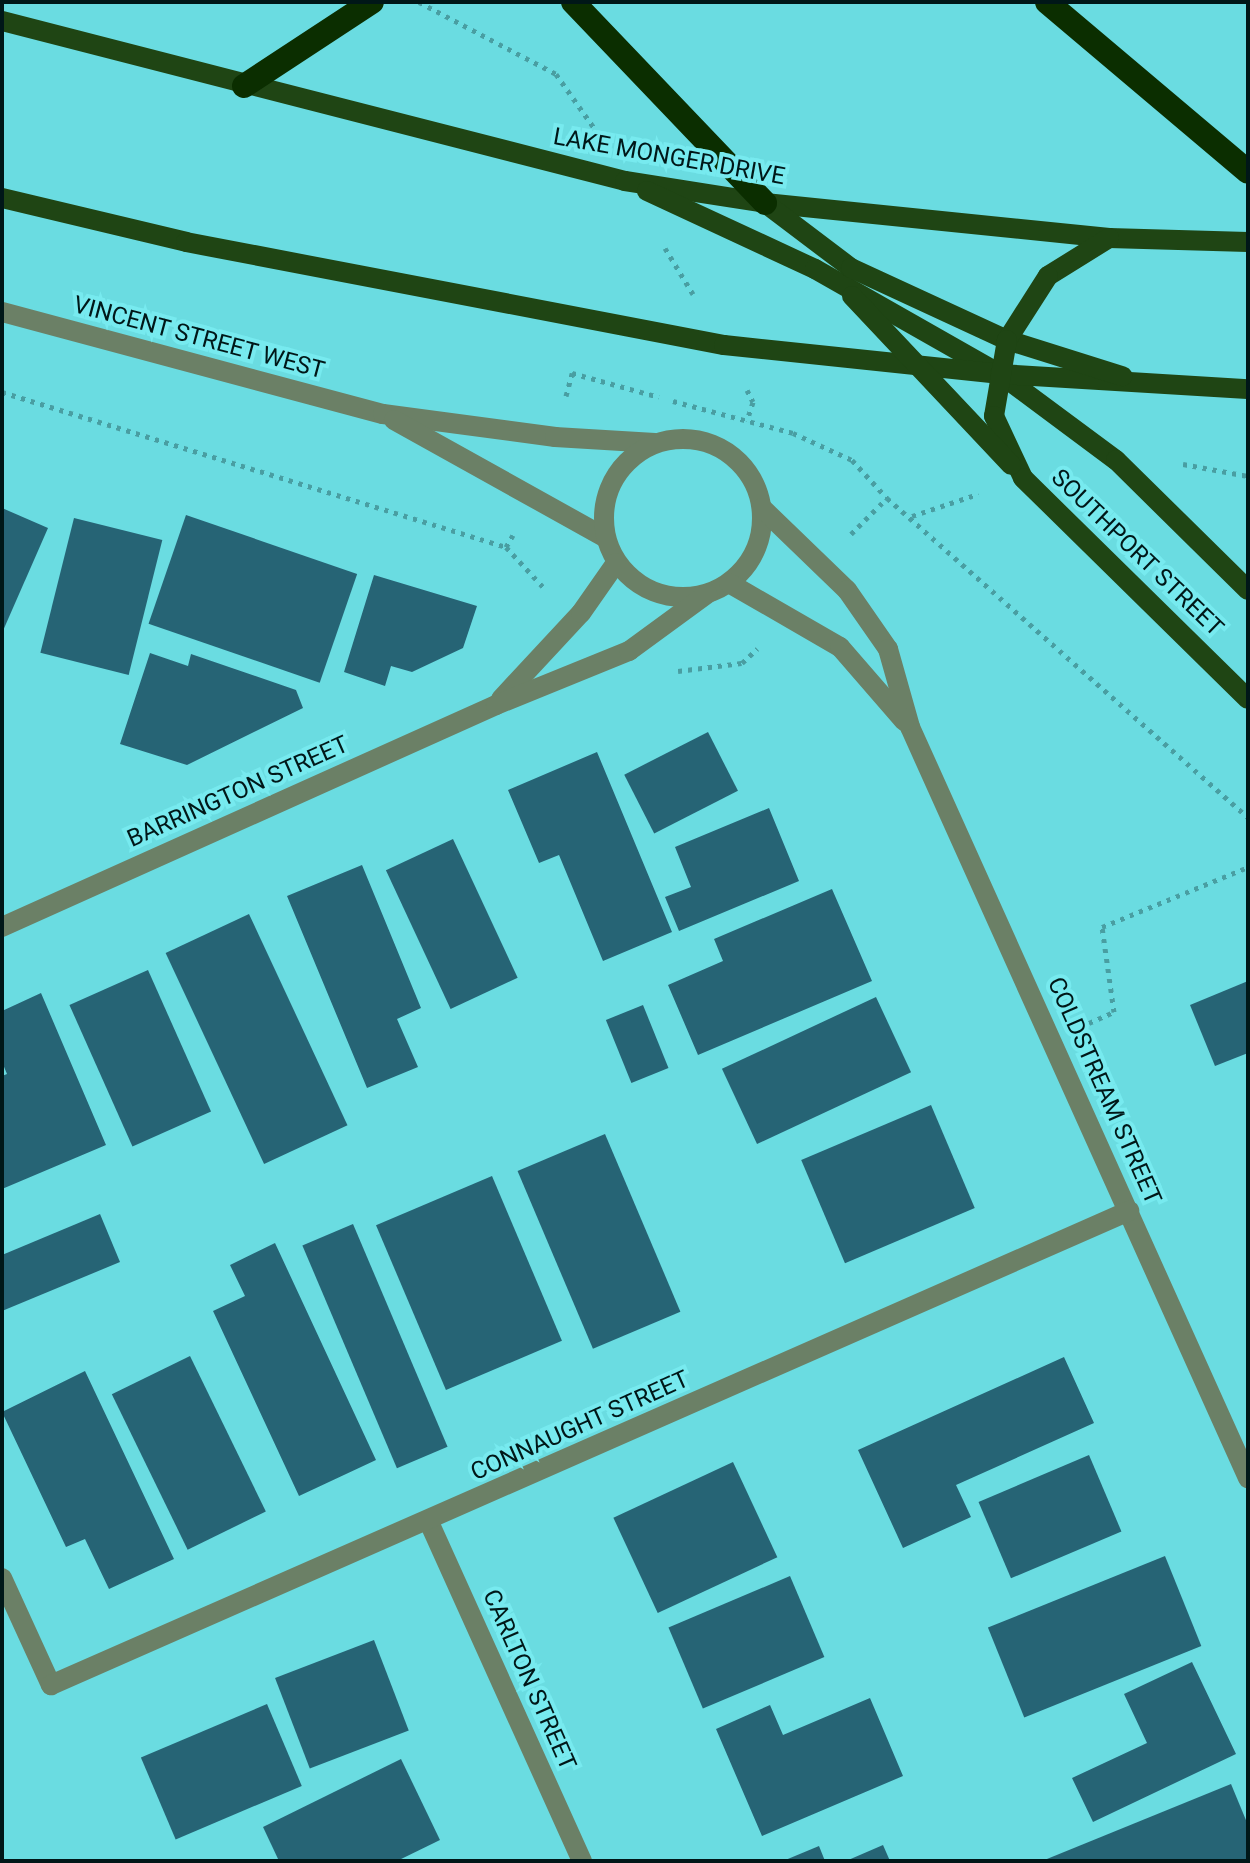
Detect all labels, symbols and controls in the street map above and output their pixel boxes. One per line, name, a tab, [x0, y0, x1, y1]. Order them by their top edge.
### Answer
street label: LAKE MONGER DRIVE	[551, 122, 787, 192]
street label: VINCENT STREET WEST	[70, 290, 328, 386]
street label: SOUTHPORT STREET	[1045, 463, 1229, 643]
street label: BARRINGTON STREET	[123, 730, 353, 854]
street label: COLDSTREAM STREET	[1041, 973, 1167, 1209]
street label: CONNAUGHT STREET	[466, 1365, 694, 1487]
street label: CARLTON STREET	[476, 1585, 582, 1775]

